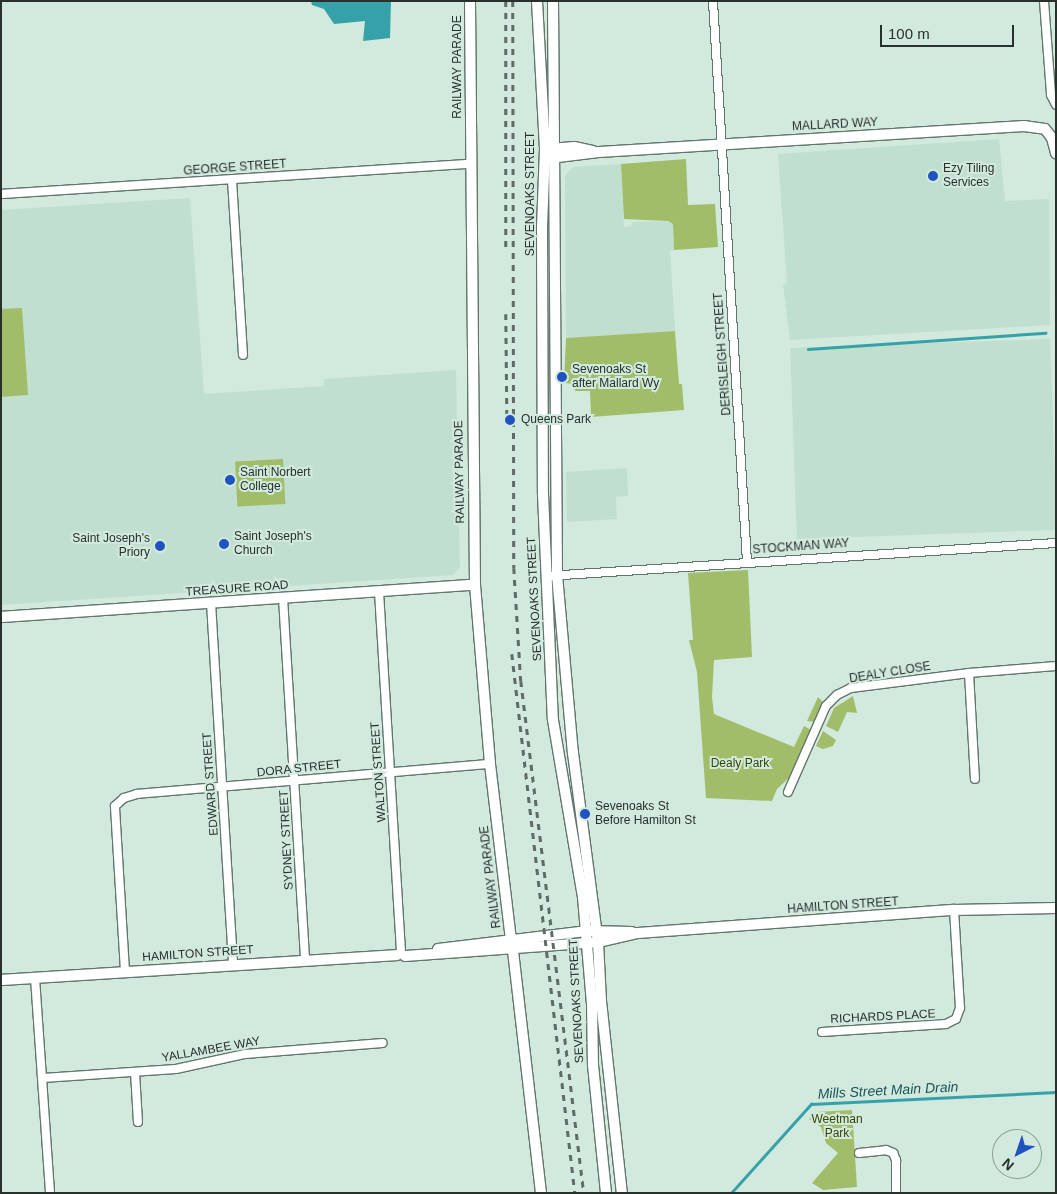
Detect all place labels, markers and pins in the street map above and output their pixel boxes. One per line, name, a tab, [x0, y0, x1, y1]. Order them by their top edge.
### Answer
place label: Ezy Tiling Services	[943, 162, 995, 190]
marker: Ezy Tiling Services	[927, 170, 939, 182]
place label: Sevenoaks St after Mallard Wy	[572, 363, 659, 391]
marker: Sevenoaks St after Mallard Wy	[556, 371, 568, 383]
marker: Queens Park	[503, 413, 517, 427]
place label: Queens Park	[521, 413, 591, 427]
place label: Saint Norbert College	[240, 466, 311, 494]
marker: Saint Norbert College	[224, 474, 236, 486]
place label: Saint Joseph's Church	[234, 530, 312, 558]
place label: Saint Joseph's Priory	[72, 532, 150, 560]
marker: Saint Joseph's Church	[218, 538, 230, 550]
marker: Saint Joseph's Priory	[154, 540, 166, 552]
place label: Sevenoaks St Before Hamilton St	[595, 800, 696, 828]
marker: Sevenoaks St Before Hamilton St	[579, 808, 591, 820]

